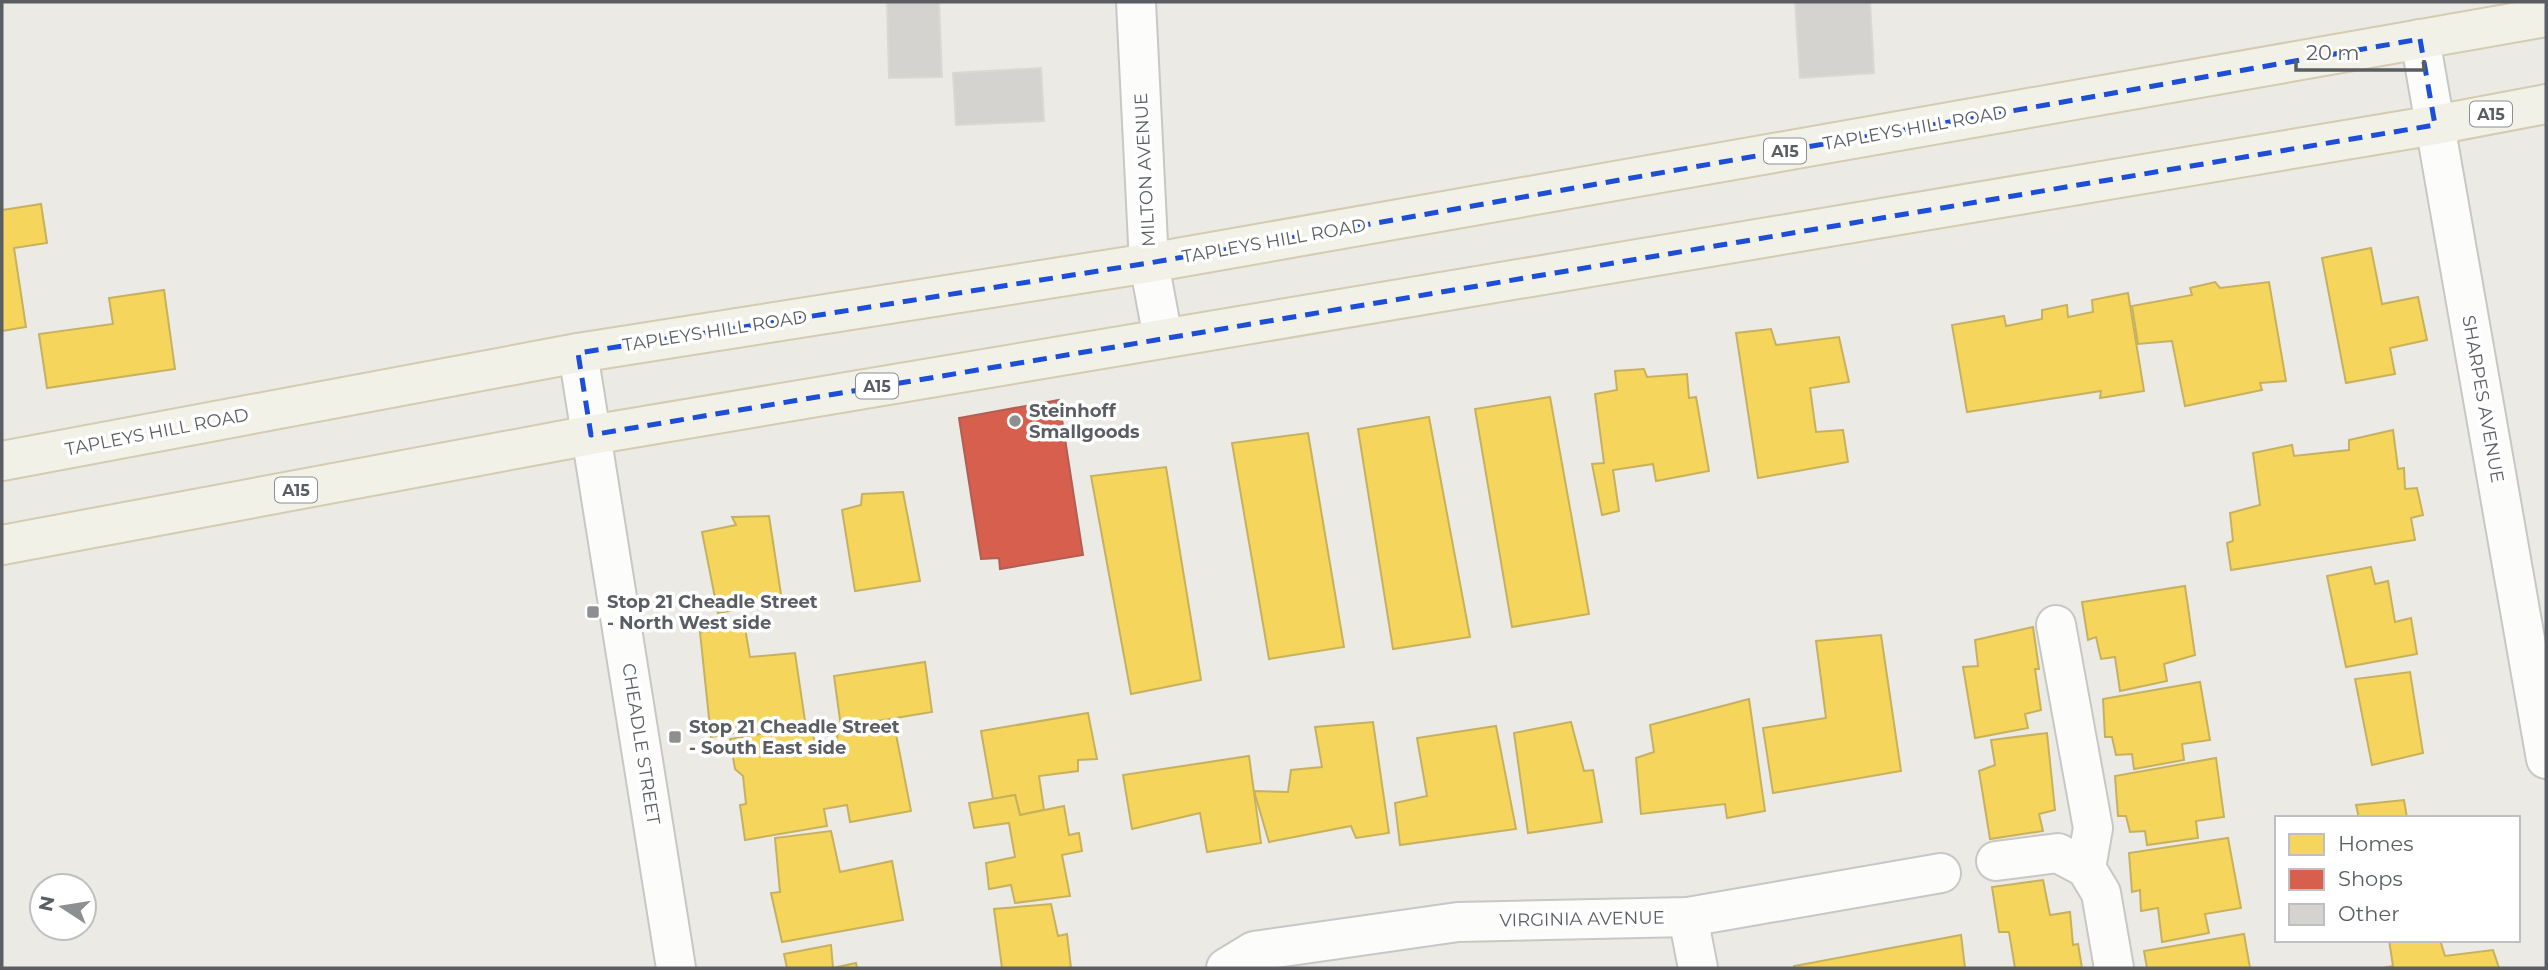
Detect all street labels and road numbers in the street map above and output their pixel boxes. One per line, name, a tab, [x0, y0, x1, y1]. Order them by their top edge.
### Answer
street label: MILTON AVENUE	[1130, 93, 1160, 247]
street label: TAPLEYS HILL ROAD	[1821, 101, 2009, 155]
road number: A15	[2470, 102, 2512, 126]
road number: A15	[1764, 139, 1806, 164]
street label: TAPLEYS HILL ROAD	[1180, 214, 1368, 268]
street label: TAPLEYS HILL ROAD	[621, 306, 809, 356]
street label: SHARPES AVENUE	[2457, 314, 2509, 484]
road number: A15	[856, 374, 898, 398]
street label: TAPLEYS HILL ROAD	[63, 403, 251, 461]
road number: A15	[275, 477, 317, 503]
street label: CHEADLE STREET	[617, 662, 665, 827]
street label: VIRGINIA AVENUE	[1499, 907, 1665, 931]

